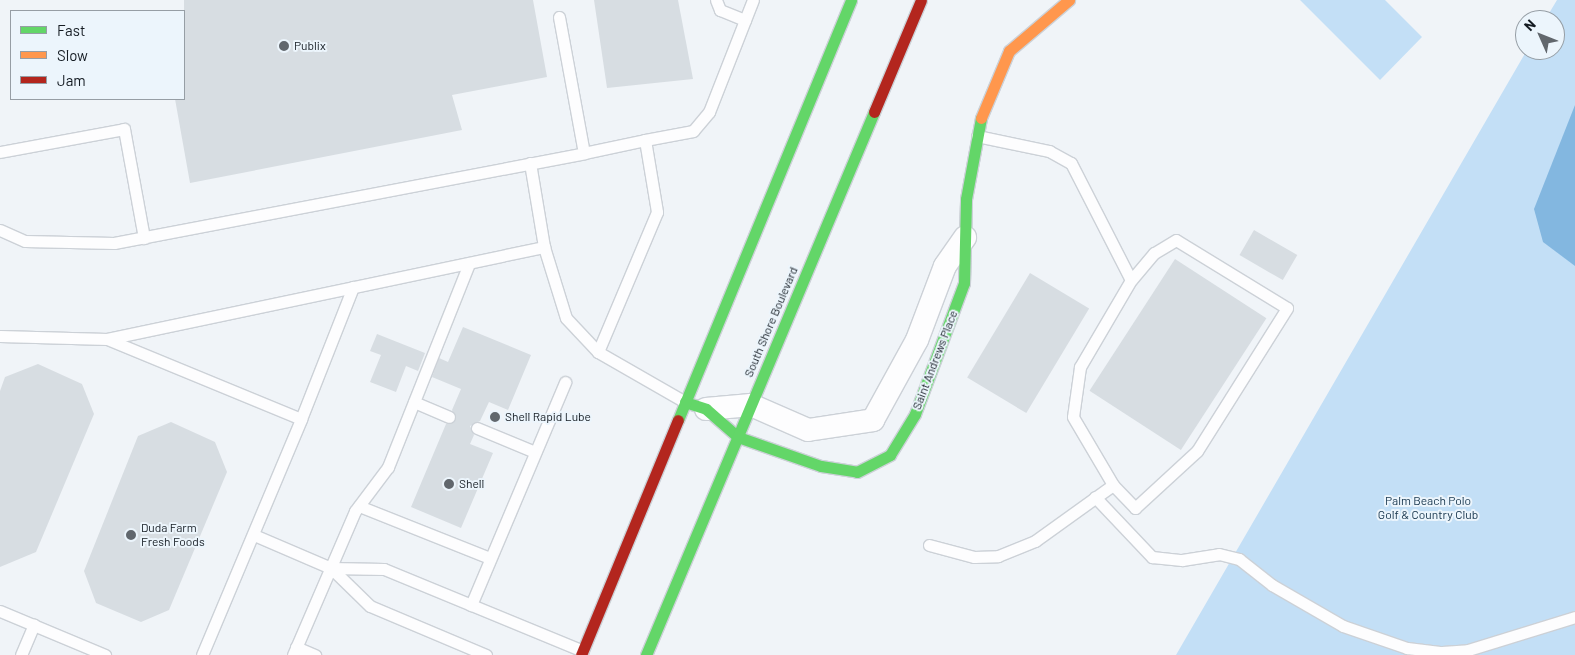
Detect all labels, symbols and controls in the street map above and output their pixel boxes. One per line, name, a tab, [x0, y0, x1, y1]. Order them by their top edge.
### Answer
legend	[10, 10, 185, 100]
north arrow	[1515, 10, 1565, 60]
text: N	[1520, 16, 1539, 34]
text: Fast	[57, 21, 85, 39]
place label: Publix	[294, 39, 326, 53]
marker: Publix	[278, 40, 290, 52]
text: Slow	[57, 46, 88, 64]
text: Jam	[57, 71, 86, 89]
street label: South Shore Boulevard	[741, 265, 801, 379]
street label: Saint Andrews Place	[909, 308, 961, 412]
place label: Shell Rapid Lube	[505, 410, 591, 424]
marker: Shell Rapid Lube	[489, 411, 501, 423]
place label: Shell	[459, 477, 484, 491]
marker: Shell	[443, 478, 455, 490]
park label: Palm Beach Polo Golf & Country Club	[1378, 494, 1478, 522]
place label: Duda Farm Fresh Foods	[141, 521, 205, 549]
marker: Duda Farm Fresh Foods	[125, 529, 137, 541]

